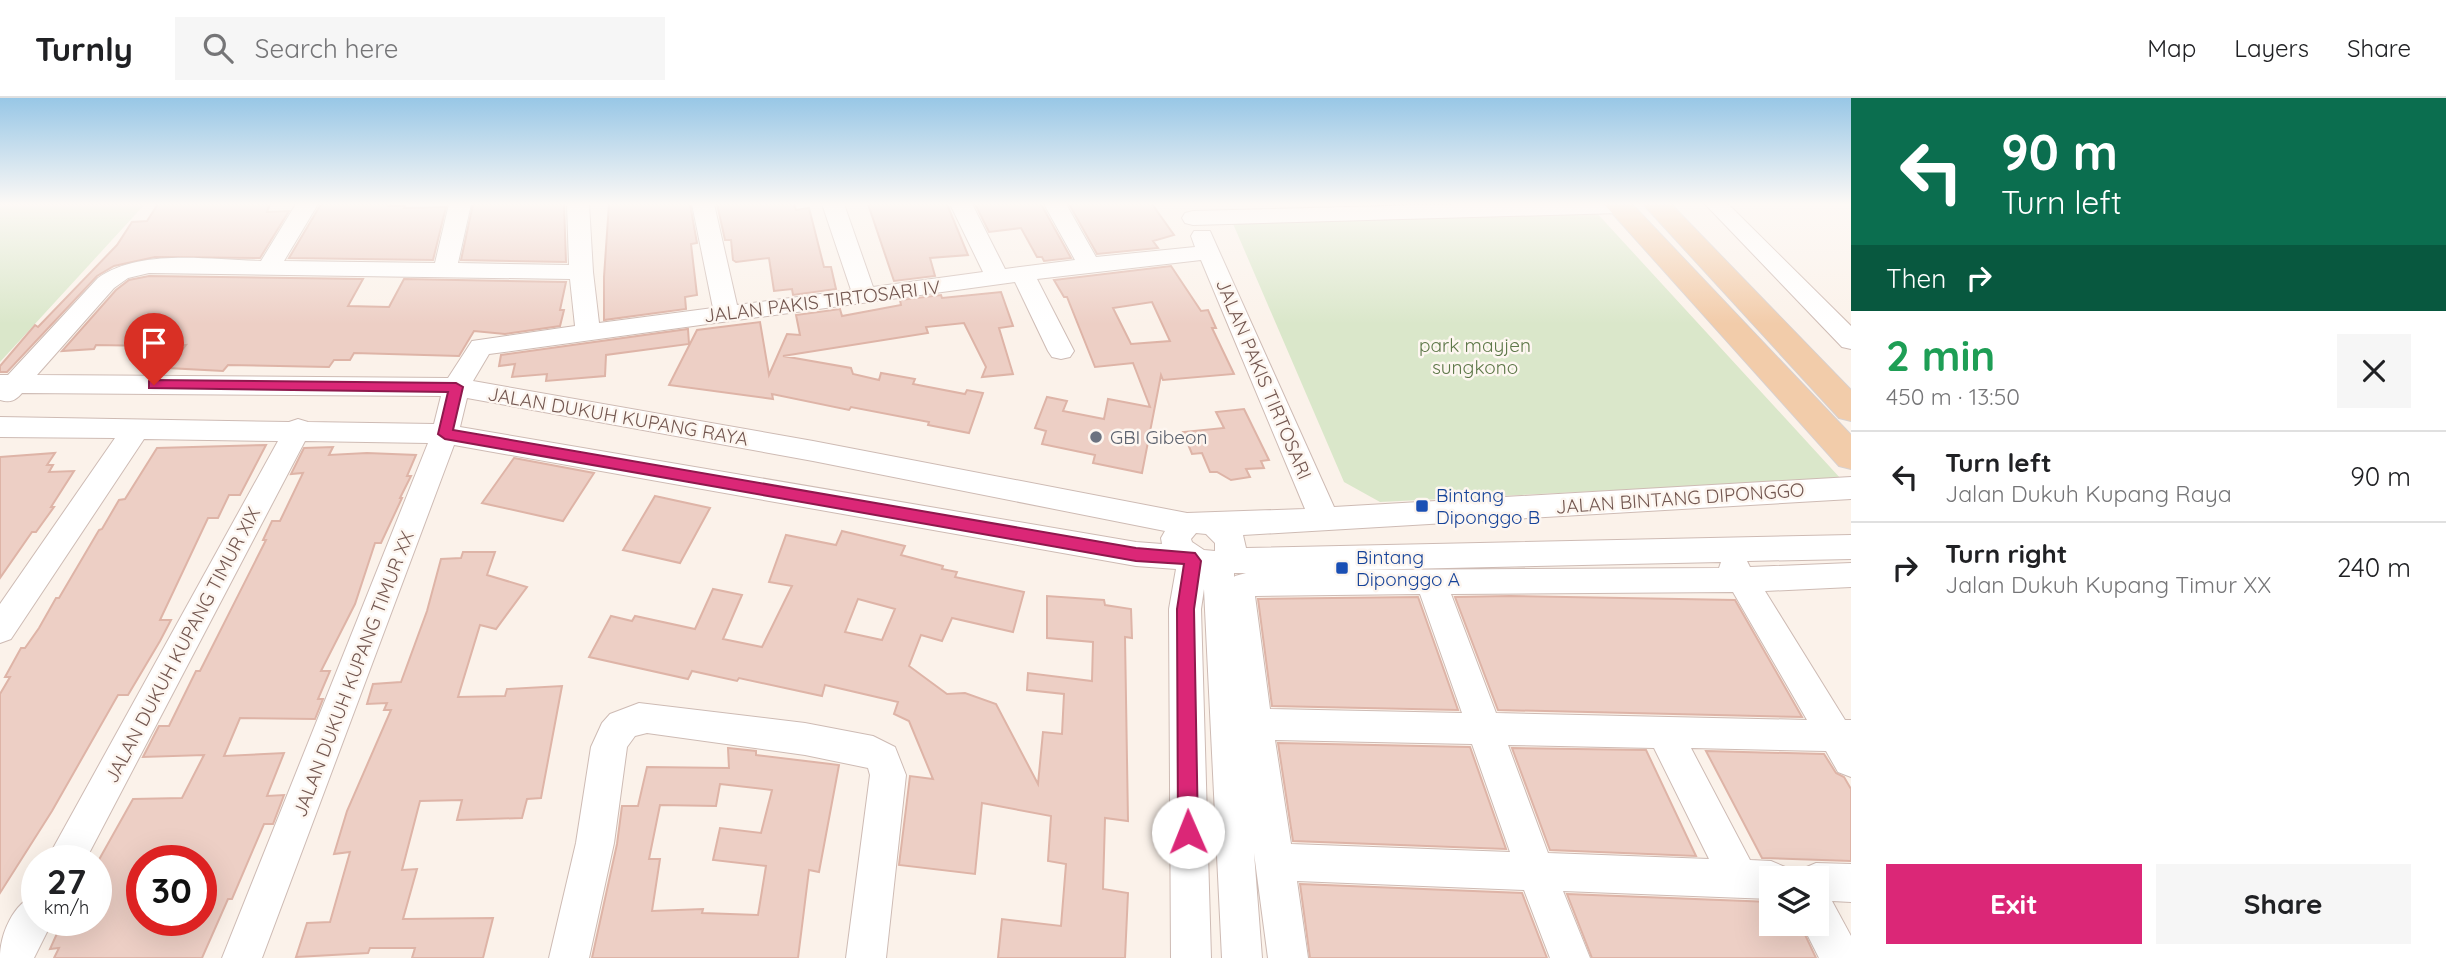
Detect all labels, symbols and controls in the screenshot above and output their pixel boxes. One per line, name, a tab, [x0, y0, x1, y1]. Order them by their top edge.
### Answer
search box	[175, 17, 665, 80]
text: Turnly	[35, 28, 133, 69]
icon: search	[199, 29, 237, 67]
text: Search here	[255, 32, 398, 65]
text: Map	[2147, 33, 2196, 63]
text: Layers	[2234, 33, 2309, 63]
text: Share	[2347, 33, 2411, 63]
text: 90 m	[2001, 121, 2118, 182]
icon: left	[1886, 126, 1977, 217]
text: Turn left	[2001, 182, 2122, 222]
icon: right	[1960, 259, 1998, 297]
text: Then	[1886, 262, 1946, 295]
street label: JALAN PAKIS TIRTOSARI IV	[702, 275, 942, 327]
street label: JALAN PAKIS TIRTOSARI	[1211, 275, 1317, 483]
pin	[124, 313, 184, 385]
icon: arrive	[135, 324, 173, 362]
text: 2 min	[1886, 329, 1995, 382]
park label: park mayjen sungkono	[1419, 333, 1531, 379]
button: close	[2337, 334, 2411, 408]
street label: JALAN DUKUH KUPANG RAYA	[486, 381, 750, 451]
text: 450 m · 13:50	[1886, 382, 2020, 411]
place label: GBI Gibeon	[1110, 425, 1208, 449]
marker: GBI Gibeon	[1088, 429, 1104, 445]
text: Turn left	[1945, 446, 2052, 479]
icon: left	[1886, 458, 1924, 496]
text: 90 m	[2350, 460, 2411, 493]
street label: JALAN BINTANG DIPONGGO	[1555, 477, 1805, 519]
text: Jalan Dukuh Kupang Raya	[1945, 479, 2232, 508]
place label: Bintang Diponggo B	[1436, 483, 1540, 529]
marker: Bintang Diponggo B	[1414, 498, 1430, 514]
street label: JALAN DUKUH KUPANG TIMUR XIX	[99, 503, 265, 787]
street label: JALAN DUKUH KUPANG TIMUR XX	[287, 528, 419, 820]
text: Turn right	[1945, 537, 2067, 570]
place label: Bintang Diponggo A	[1356, 545, 1460, 591]
icon: right	[1886, 549, 1924, 587]
text: 240 m	[2337, 551, 2411, 584]
marker: Bintang Diponggo A	[1334, 560, 1350, 576]
text: Jalan Dukuh Kupang Timur XX	[1945, 570, 2271, 599]
position arrow	[1151, 795, 1225, 869]
speed limit sign: 30	[126, 845, 217, 936]
text: 27	[47, 859, 86, 903]
button: Exit	[1886, 864, 2142, 944]
button: Share	[2156, 864, 2411, 944]
map controls	[1759, 866, 1829, 936]
button: layers	[1759, 866, 1829, 936]
text: km/h	[44, 896, 89, 919]

